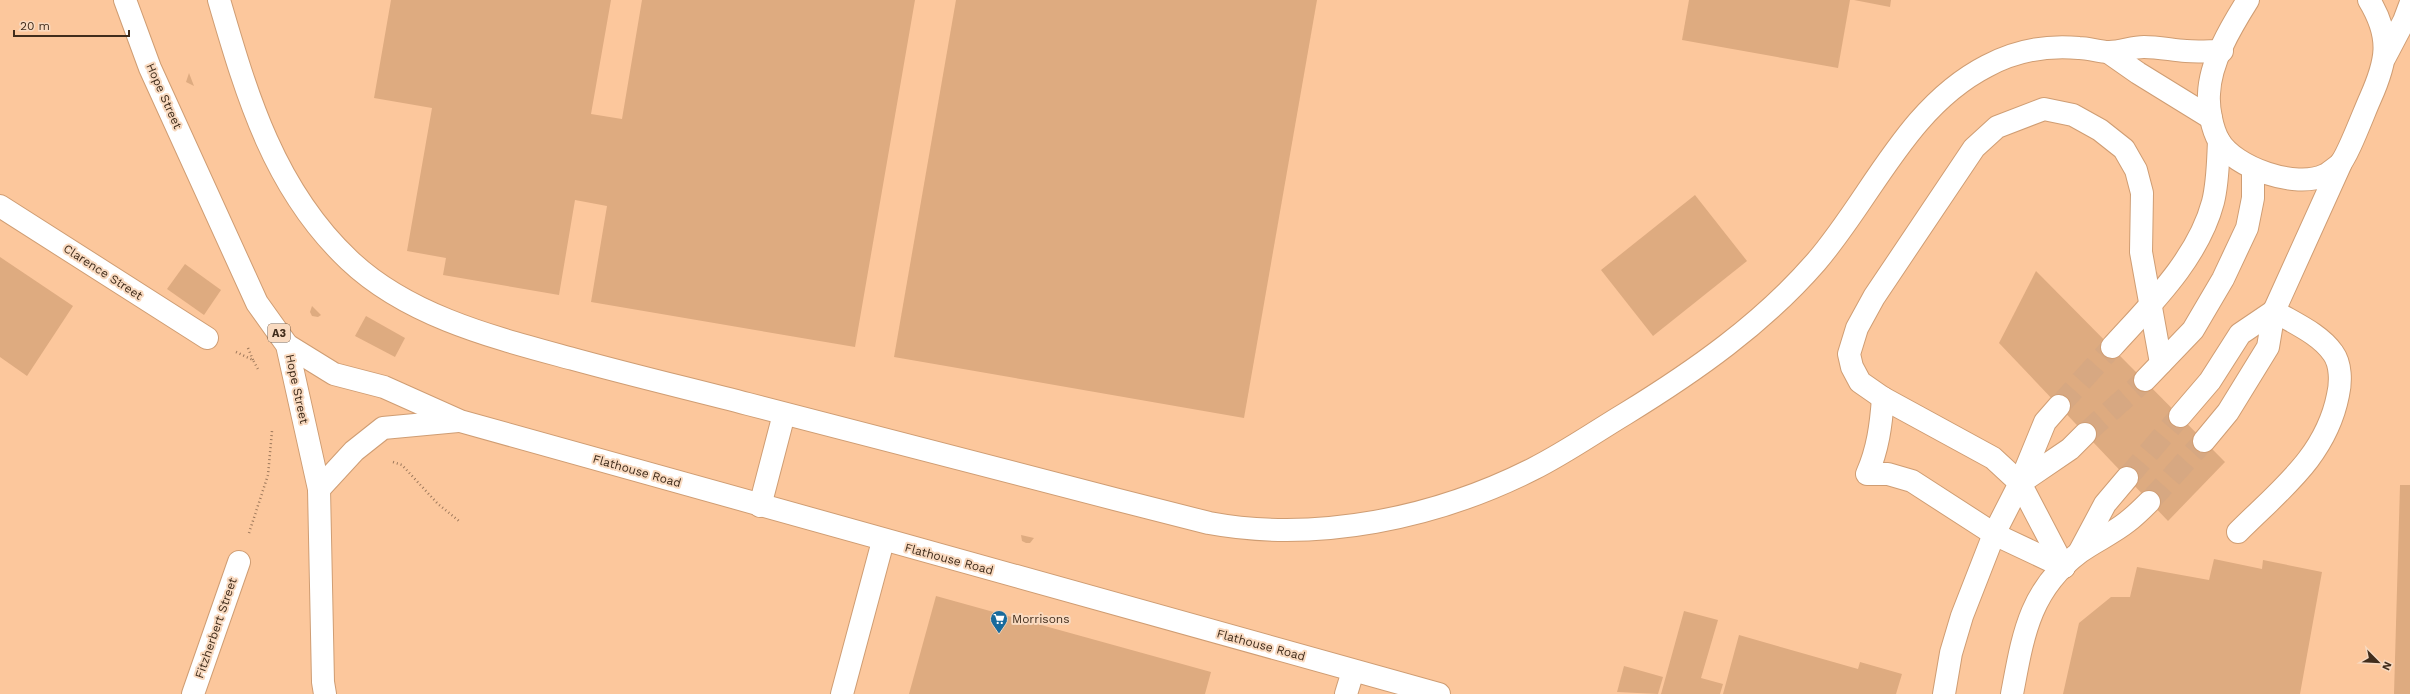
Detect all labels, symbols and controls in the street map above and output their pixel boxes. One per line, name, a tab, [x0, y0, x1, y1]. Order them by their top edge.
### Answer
scale bar	[14, 12, 129, 38]
text: 20 m	[20, 19, 50, 33]
street label: Hope Street	[143, 61, 185, 131]
street label: Clarence Street	[61, 241, 145, 303]
road number: A3	[268, 324, 290, 342]
street label: Hope Street	[283, 353, 311, 425]
street label: Flathouse Road	[591, 452, 683, 490]
street label: Flathouse Road	[903, 540, 995, 578]
street label: Fitzherbert Street	[192, 576, 240, 680]
supermarket icon: Morrisons	[989, 609, 1009, 634]
place label: Morrisons	[1012, 612, 1070, 626]
street label: Flathouse Road	[1215, 626, 1307, 664]
north arrow	[2358, 642, 2398, 682]
text: N	[2379, 659, 2394, 672]

